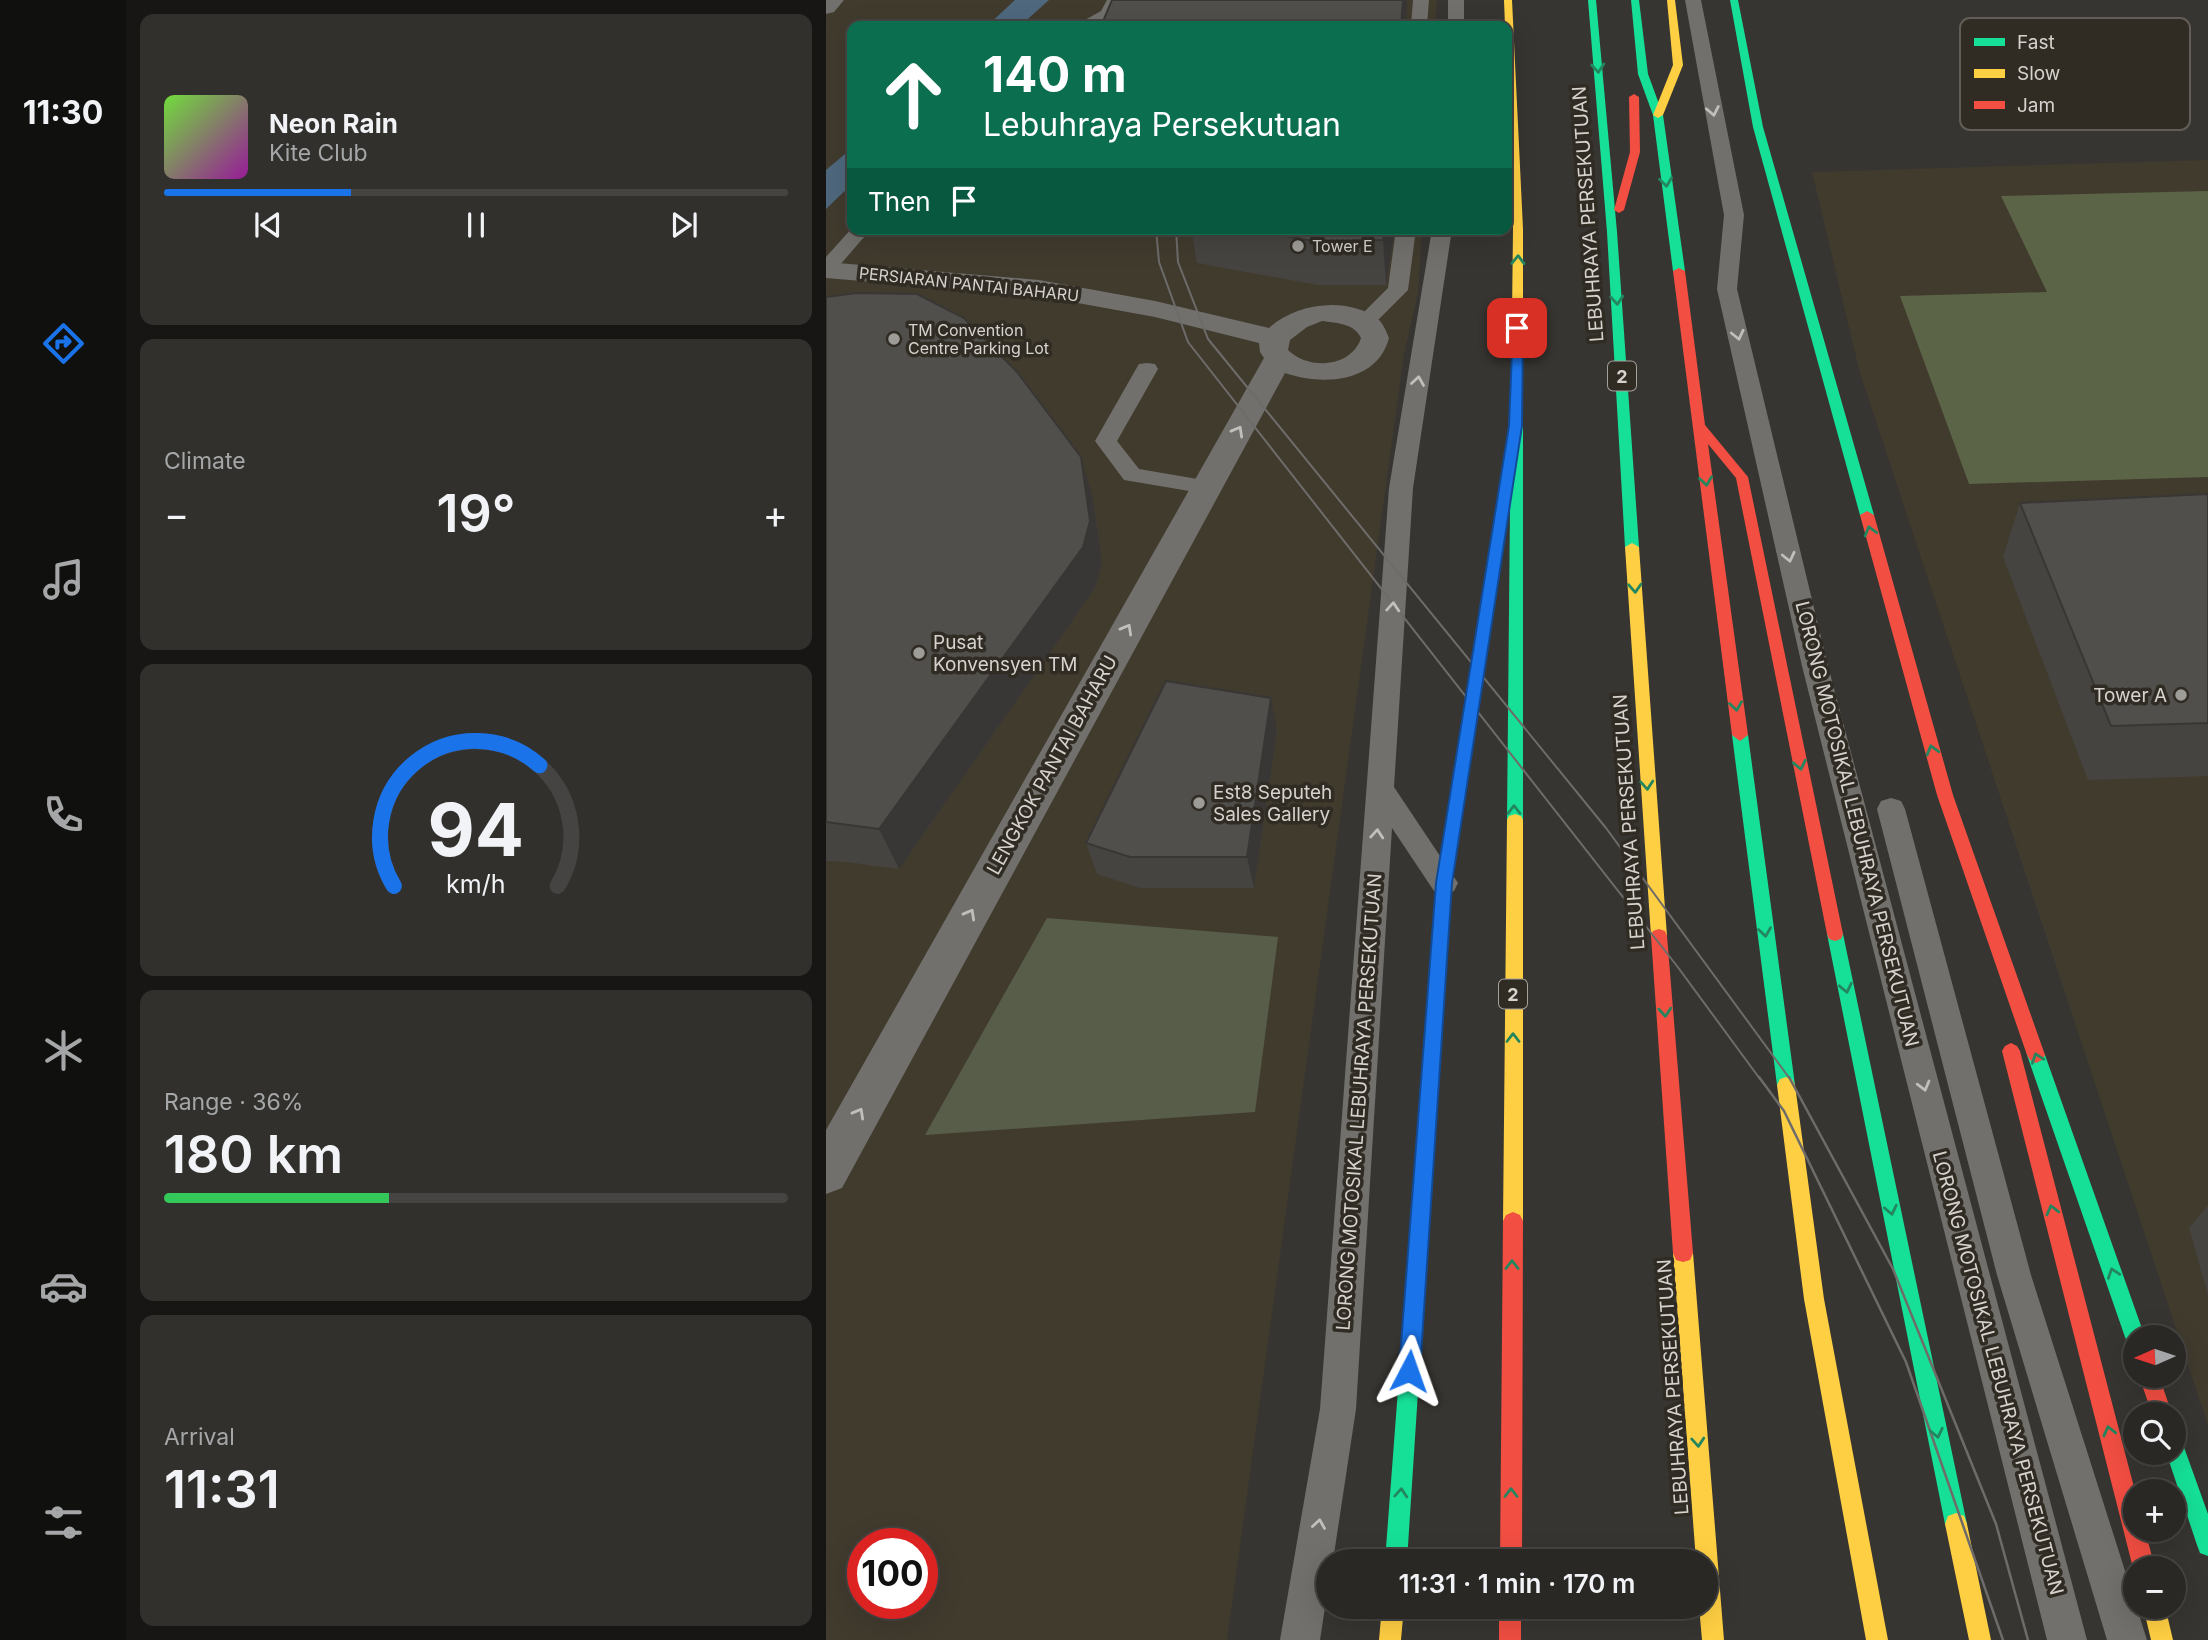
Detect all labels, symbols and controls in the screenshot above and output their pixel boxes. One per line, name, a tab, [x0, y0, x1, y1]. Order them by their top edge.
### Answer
legend	[1960, 18, 2190, 130]
text: Fast	[2017, 31, 2055, 54]
text: 140 m	[983, 45, 1127, 104]
icon: ahead	[868, 49, 959, 140]
text: Slow	[2017, 62, 2060, 85]
one-way arrow	[1590, 63, 1605, 74]
street label: LEBUHRAYA PERSEKUTUAN	[1568, 85, 1608, 343]
text: 11:30	[23, 93, 103, 132]
text: Jam	[2017, 94, 2055, 117]
text: Lebuhraya Persekutuan	[983, 105, 1341, 144]
one-way arrow	[1705, 105, 1720, 117]
text: Neon Rain	[269, 108, 398, 139]
text: Kite Club	[269, 139, 368, 167]
one-way arrow	[1659, 177, 1674, 188]
icon: arrive	[945, 182, 983, 220]
text: Then	[868, 186, 931, 217]
icon: previous	[249, 206, 287, 244]
icon: pause	[457, 206, 495, 244]
icon: next	[665, 206, 703, 244]
place label: Tower E	[1312, 236, 1373, 256]
marker: Tower E	[1290, 238, 1306, 254]
one-way arrow	[1510, 254, 1526, 265]
street label: PERSIARAN PANTAI BAHARU	[858, 262, 1080, 306]
one-way arrow	[1609, 295, 1624, 306]
pin	[1487, 298, 1547, 358]
icon: arrive	[1498, 309, 1536, 347]
icon: directions	[39, 319, 88, 368]
place label: TM Convention Centre Parking Lot	[908, 320, 1049, 358]
one-way arrow	[1730, 329, 1744, 341]
marker: TM Convention Centre Parking Lot	[886, 331, 902, 347]
road number: 2	[1608, 362, 1636, 390]
one-way arrow	[1410, 375, 1425, 387]
one-way arrow	[1230, 425, 1243, 438]
text: Climate	[164, 447, 246, 475]
one-way arrow	[1698, 475, 1713, 487]
text: 19°	[436, 482, 516, 545]
text: −	[164, 491, 189, 537]
text: +	[763, 491, 788, 537]
one-way arrow	[1864, 525, 1878, 537]
one-way arrow	[1781, 550, 1796, 562]
icon: music	[39, 555, 88, 604]
one-way arrow	[1627, 583, 1642, 594]
street label: LORONG MOTOSIKAL LEBUHRAYA PERSEKUTUAN	[1790, 599, 1924, 1049]
one-way arrow	[1385, 601, 1400, 612]
one-way arrow	[1119, 624, 1133, 637]
place label: Pusat Konvensyen TM	[933, 631, 1077, 676]
marker: Pusat Konvensyen TM	[911, 645, 927, 661]
street label: LENGKOK PANTAI BAHARU	[982, 651, 1122, 879]
place label: Tower A	[2093, 684, 2167, 707]
marker: Tower A	[2173, 687, 2189, 703]
street label: LEBUHRAYA PERSEKUTUAN	[1609, 693, 1649, 951]
one-way arrow	[1728, 701, 1743, 712]
one-way arrow	[1926, 744, 1941, 756]
one-way arrow	[1792, 759, 1807, 771]
one-way arrow	[1639, 780, 1654, 791]
place label: Est8 Seputeh Sales Gallery	[1213, 781, 1332, 826]
text: 94	[428, 785, 524, 874]
icon: phone	[39, 790, 88, 839]
marker: Est8 Seputeh Sales Gallery	[1191, 795, 1207, 811]
one-way arrow	[1506, 805, 1522, 815]
one-way arrow	[1369, 828, 1384, 839]
text: km/h	[446, 869, 506, 899]
street label: LORONG MOTOSIKAL LEBUHRAYA PERSEKUTUAN	[1332, 873, 1386, 1331]
one-way arrow	[962, 909, 975, 921]
one-way arrow	[1758, 926, 1773, 938]
road number: 2	[1499, 979, 1527, 1009]
one-way arrow	[1837, 982, 1852, 994]
one-way arrow	[1657, 1006, 1672, 1017]
icon: climate	[39, 1026, 88, 1075]
one-way arrow	[1505, 1032, 1521, 1043]
one-way arrow	[2031, 1052, 2045, 1064]
one-way arrow	[1916, 1080, 1930, 1092]
text: Range · 36%	[164, 1088, 303, 1116]
one-way arrow	[851, 1108, 864, 1120]
text: 180 km	[164, 1123, 343, 1186]
street label: LORONG MOTOSIKAL LEBUHRAYA PERSEKUTUAN	[1928, 1149, 2068, 1597]
one-way arrow	[1883, 1204, 1898, 1216]
one-way arrow	[2046, 1204, 2060, 1216]
street label: LEBUHRAYA PERSEKUTUAN	[1653, 1258, 1693, 1516]
one-way arrow	[1504, 1260, 1520, 1270]
icon: car	[39, 1262, 88, 1311]
one-way arrow	[2107, 1267, 2121, 1279]
north arrow	[2123, 1325, 2186, 1388]
map controls	[2123, 1325, 2186, 1619]
position arrow	[1372, 1334, 1446, 1408]
button: search	[2123, 1402, 2186, 1465]
text: Arrival	[164, 1423, 235, 1451]
one-way arrow	[2103, 1425, 2117, 1437]
one-way arrow	[1928, 1427, 1943, 1439]
one-way arrow	[1690, 1437, 1705, 1448]
text: 11:31	[164, 1458, 280, 1521]
button: +	[2123, 1479, 2186, 1542]
one-way arrow	[1393, 1487, 1408, 1498]
one-way arrow	[1503, 1487, 1519, 1498]
icon: filters	[39, 1498, 88, 1547]
one-way arrow	[1311, 1518, 1326, 1530]
speed limit sign: 100	[847, 1528, 938, 1619]
button: −	[2123, 1556, 2186, 1619]
text: 11:31 · 1 min · 170 m	[1399, 1568, 1635, 1599]

